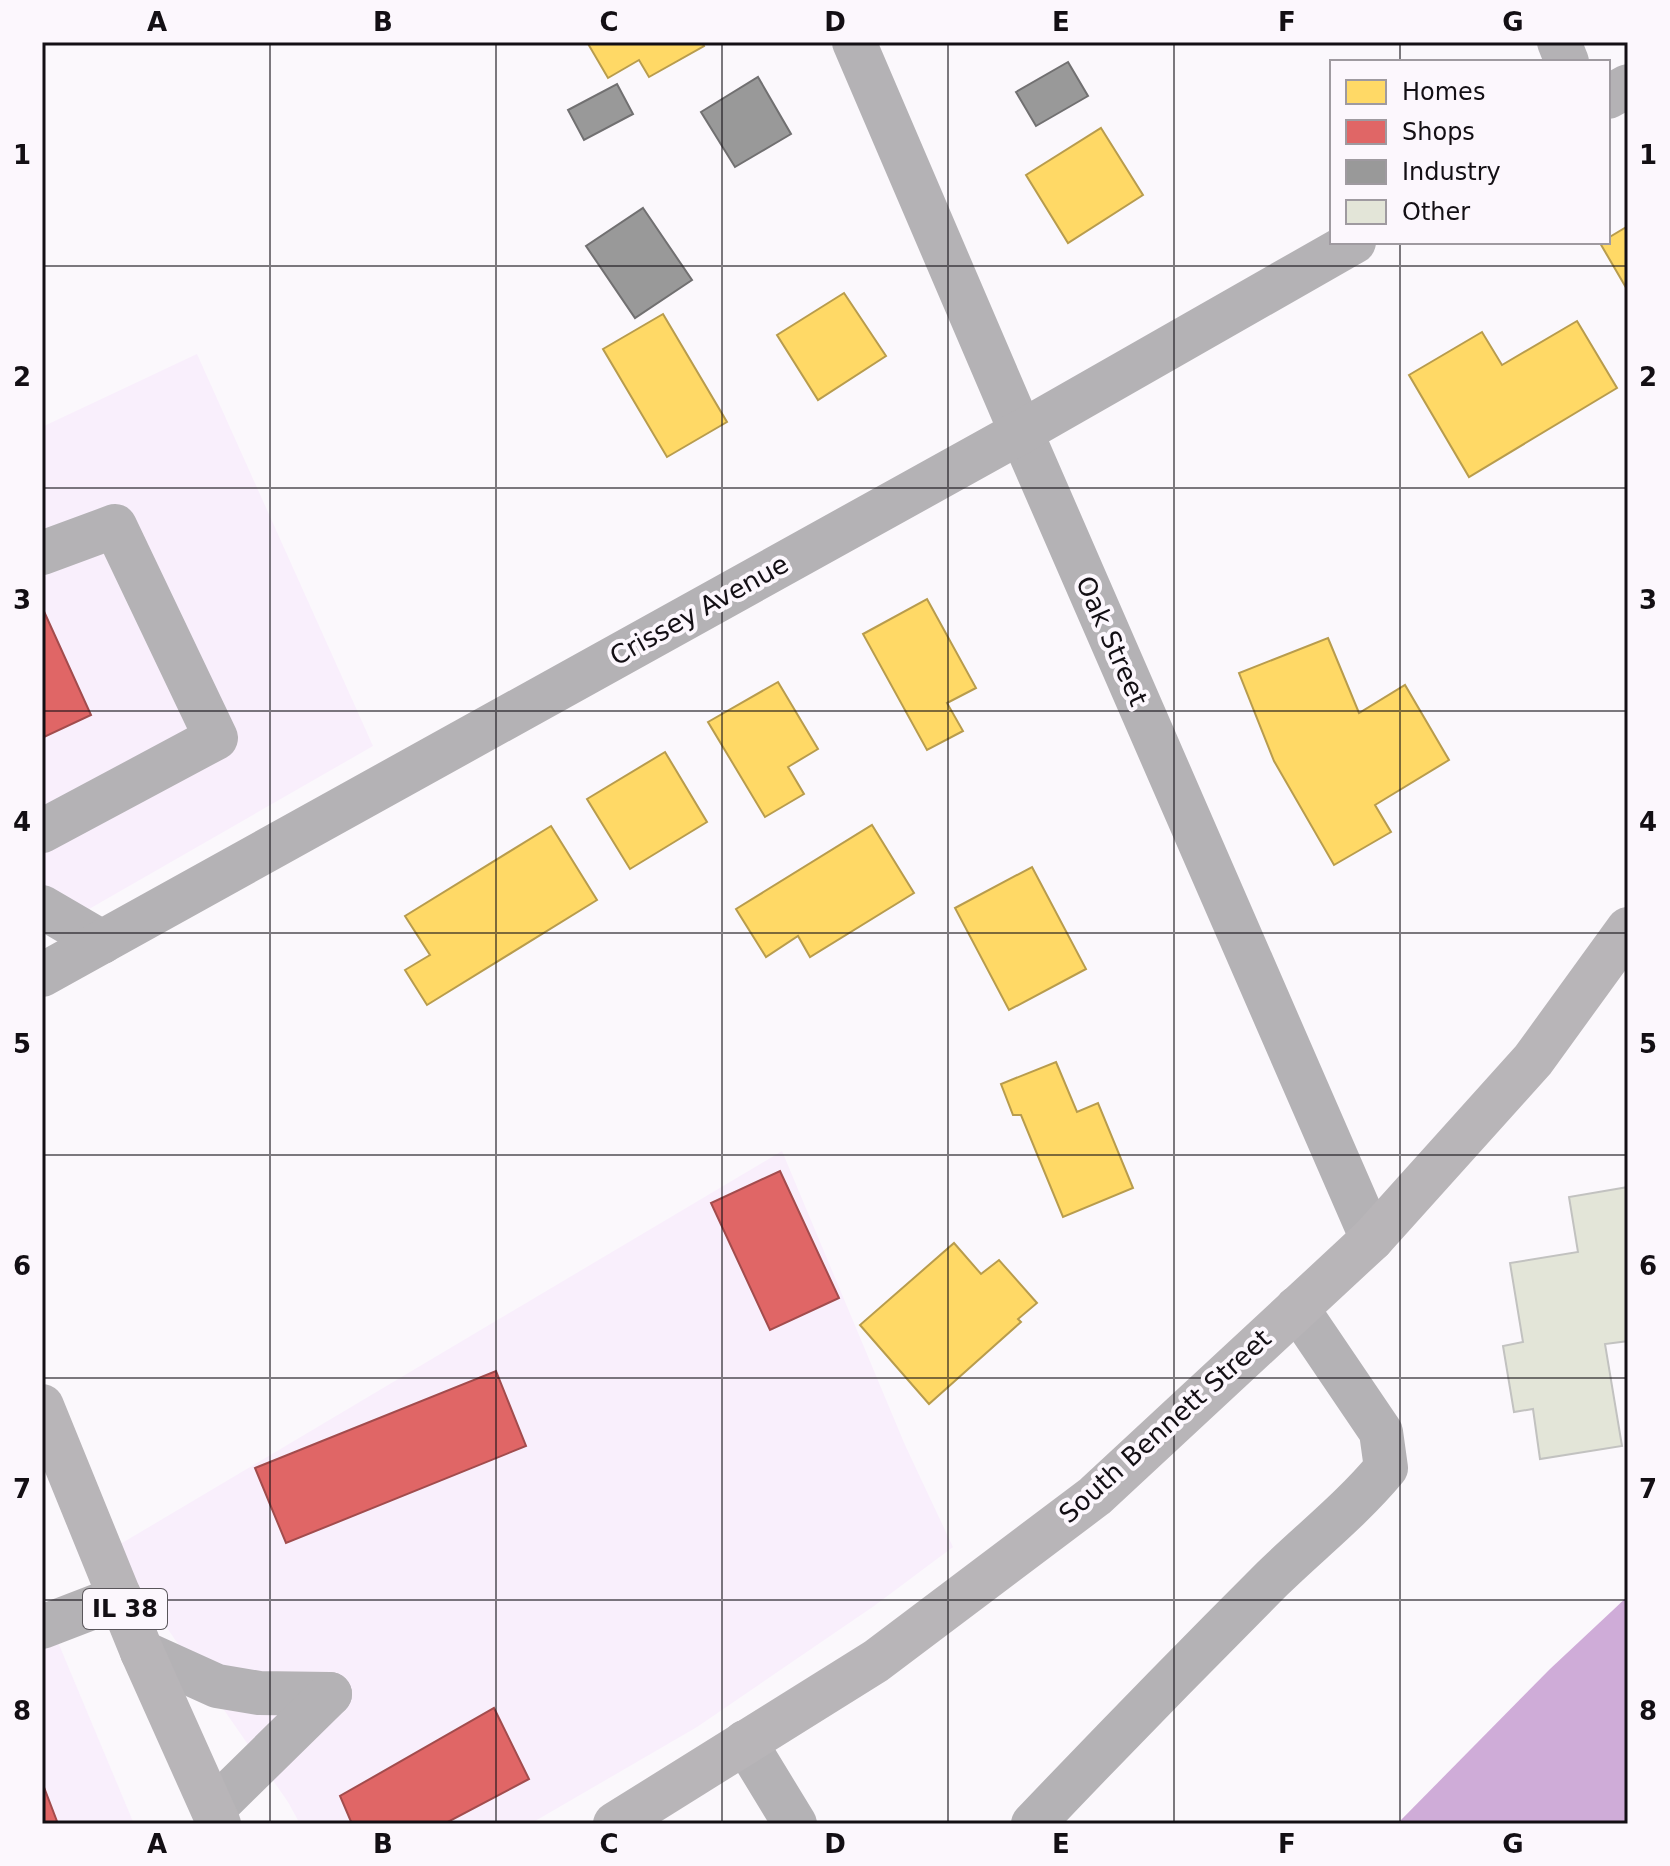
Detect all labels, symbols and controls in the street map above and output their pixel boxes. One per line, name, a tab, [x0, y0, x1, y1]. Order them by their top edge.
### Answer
text: A	[147, 7, 167, 37]
text: B	[373, 7, 393, 37]
text: C	[599, 7, 619, 37]
text: D	[824, 7, 846, 37]
text: E	[1052, 7, 1070, 37]
text: F	[1278, 7, 1296, 37]
text: G	[1502, 7, 1524, 37]
legend	[1330, 60, 1610, 244]
text: Homes	[1402, 78, 1485, 106]
text: Shops	[1402, 118, 1475, 146]
text: 1	[13, 140, 31, 170]
text: 1	[1639, 140, 1657, 170]
text: Industry	[1402, 158, 1501, 186]
text: Other	[1402, 198, 1470, 226]
text: 2	[13, 362, 31, 392]
text: 2	[1639, 362, 1657, 392]
street label: Crissey Avenue	[605, 549, 793, 671]
street label: Oak Street	[1070, 572, 1154, 710]
text: 3	[13, 585, 31, 615]
text: 3	[1639, 585, 1657, 615]
text: 4	[13, 807, 31, 837]
text: 4	[1639, 807, 1657, 837]
text: 5	[13, 1029, 31, 1059]
text: 5	[1639, 1029, 1657, 1059]
text: 6	[13, 1251, 31, 1281]
text: 6	[1639, 1251, 1657, 1281]
street label: South Bennett Street	[1053, 1323, 1277, 1529]
text: 7	[13, 1474, 31, 1504]
text: 7	[1639, 1474, 1657, 1504]
road number: IL 38	[83, 1589, 167, 1629]
text: 8	[13, 1696, 31, 1726]
text: 8	[1639, 1696, 1657, 1726]
text: A	[147, 1829, 167, 1859]
text: B	[373, 1829, 393, 1859]
text: C	[599, 1829, 619, 1859]
text: D	[824, 1829, 846, 1859]
text: E	[1052, 1829, 1070, 1859]
text: F	[1278, 1829, 1296, 1859]
text: G	[1502, 1829, 1524, 1859]

